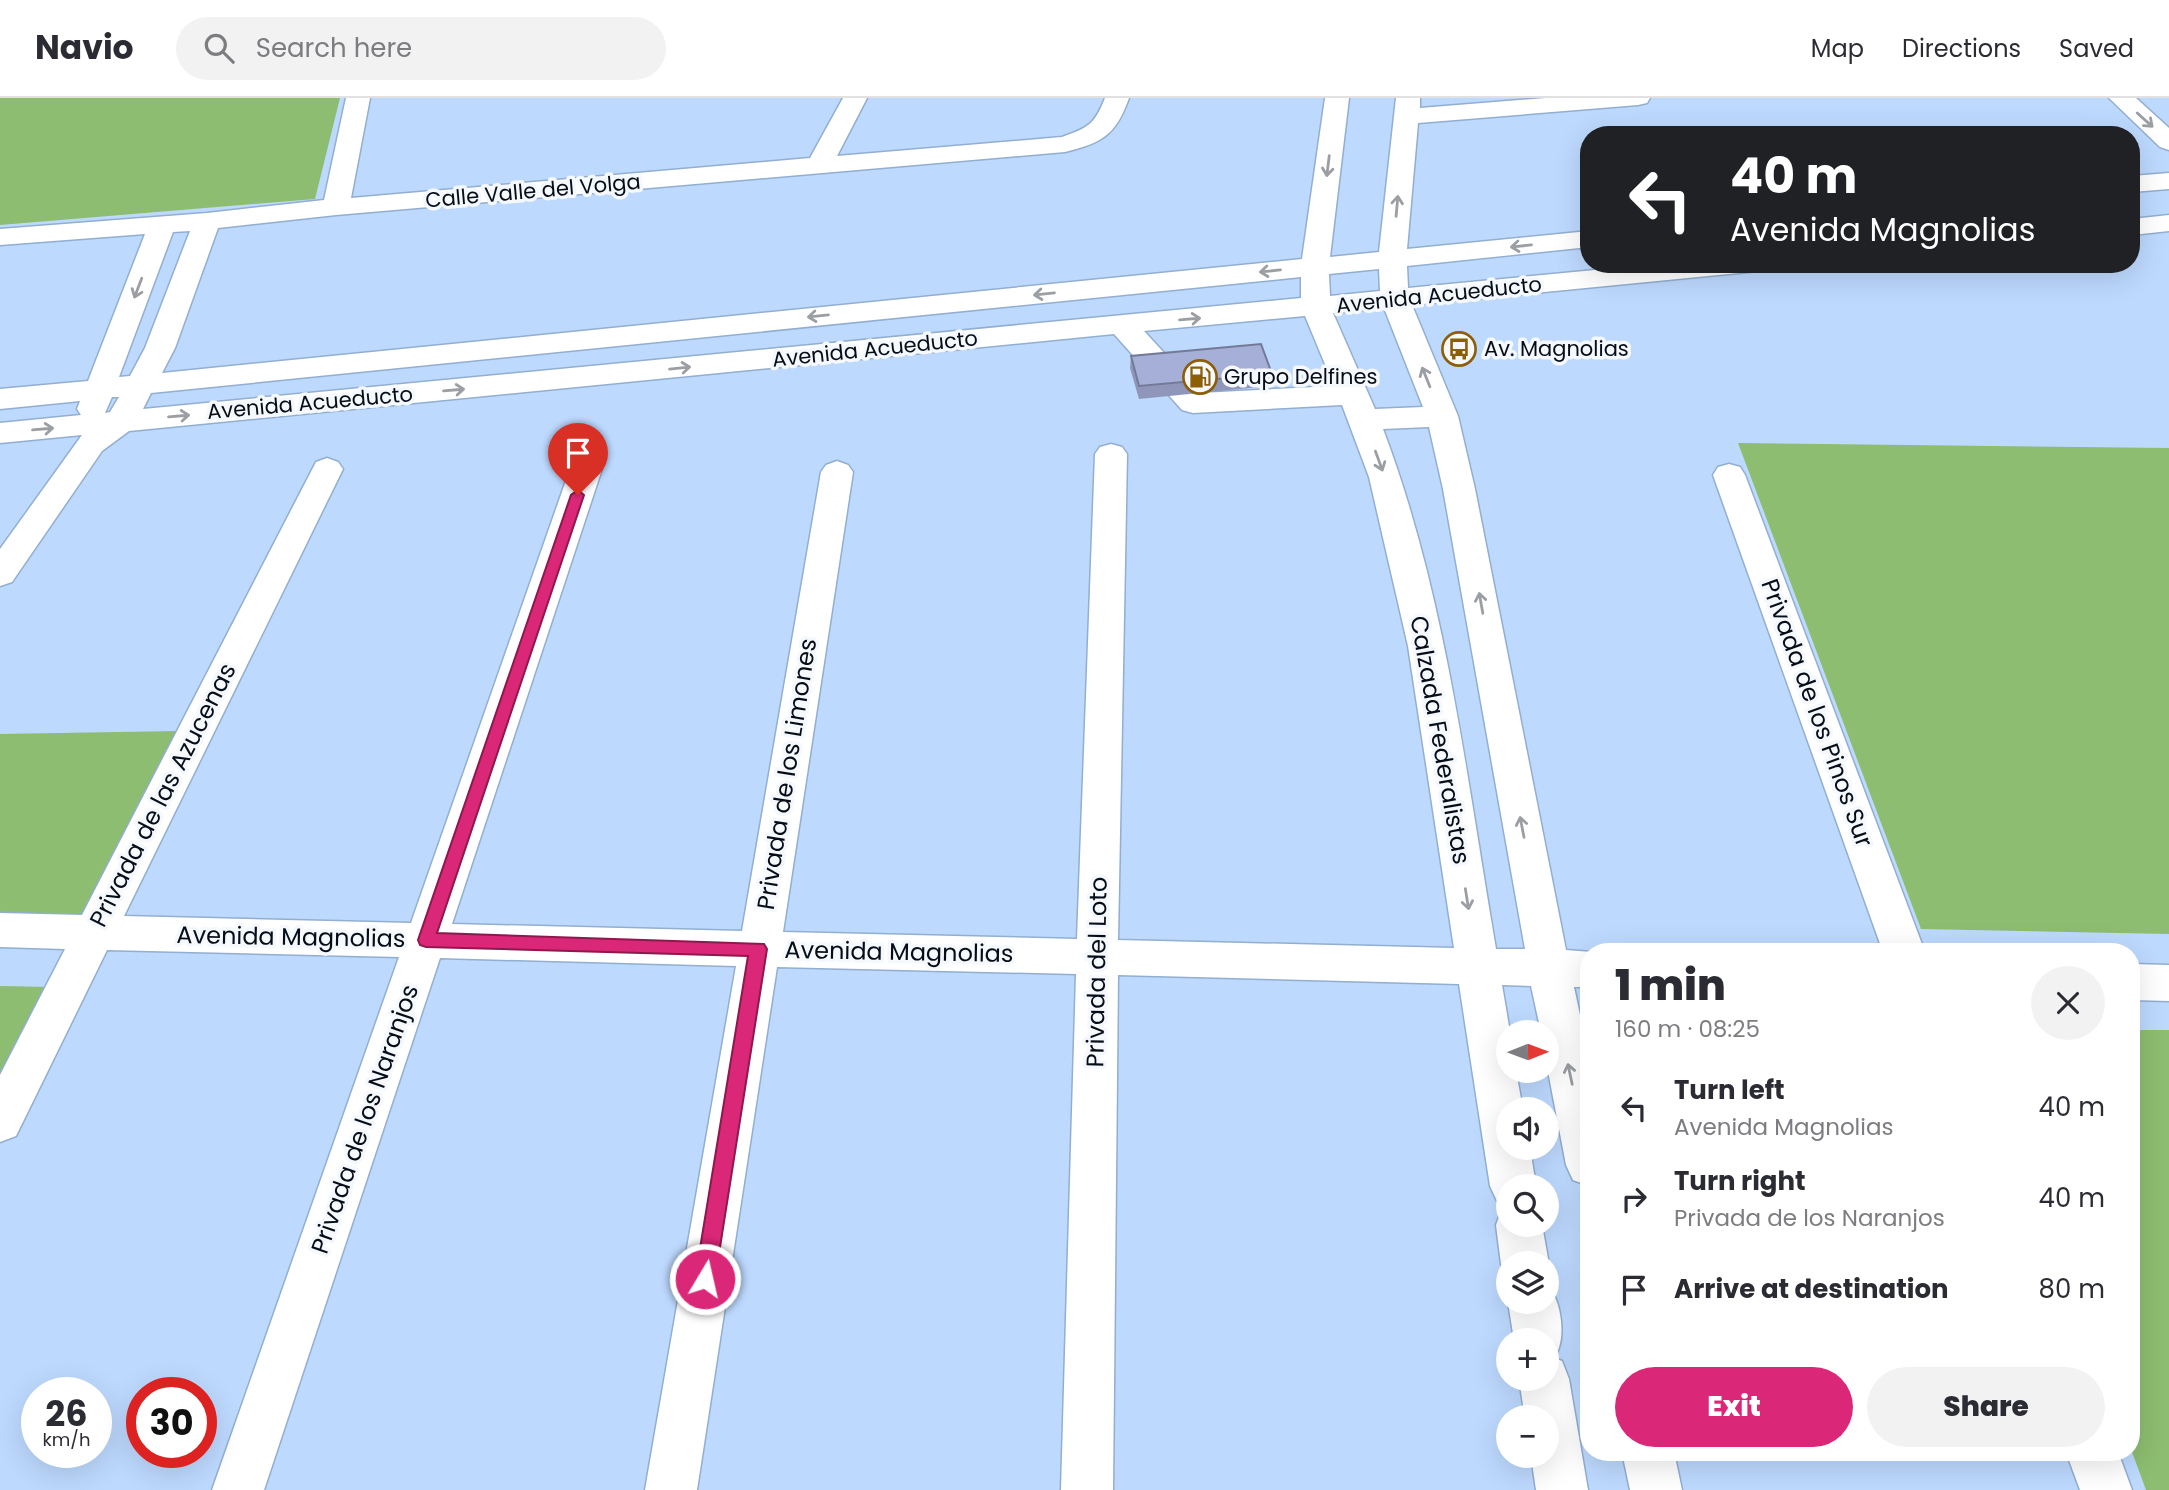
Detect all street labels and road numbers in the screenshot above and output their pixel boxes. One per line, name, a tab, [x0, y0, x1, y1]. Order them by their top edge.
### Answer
street label: Calle Valle del Volga	[424, 167, 642, 214]
street label: Avenida Acueducto	[1335, 269, 1543, 320]
street label: Avenida Acueducto	[771, 323, 979, 374]
street label: Avenida Acueducto	[206, 379, 414, 426]
street label: Privada de los Pinos Sur	[1754, 574, 1881, 851]
street label: Calzada Federalistas	[1402, 613, 1479, 867]
street label: Privada de los Limones	[749, 636, 824, 912]
street label: Privada de las Azucenas	[82, 657, 244, 932]
street label: Privada del Loto	[1078, 876, 1115, 1068]
street label: Avenida Magnolias	[176, 918, 406, 955]
street label: Avenida Magnolias	[784, 933, 1014, 970]
street label: Privada de los Naranjos	[303, 980, 426, 1258]

